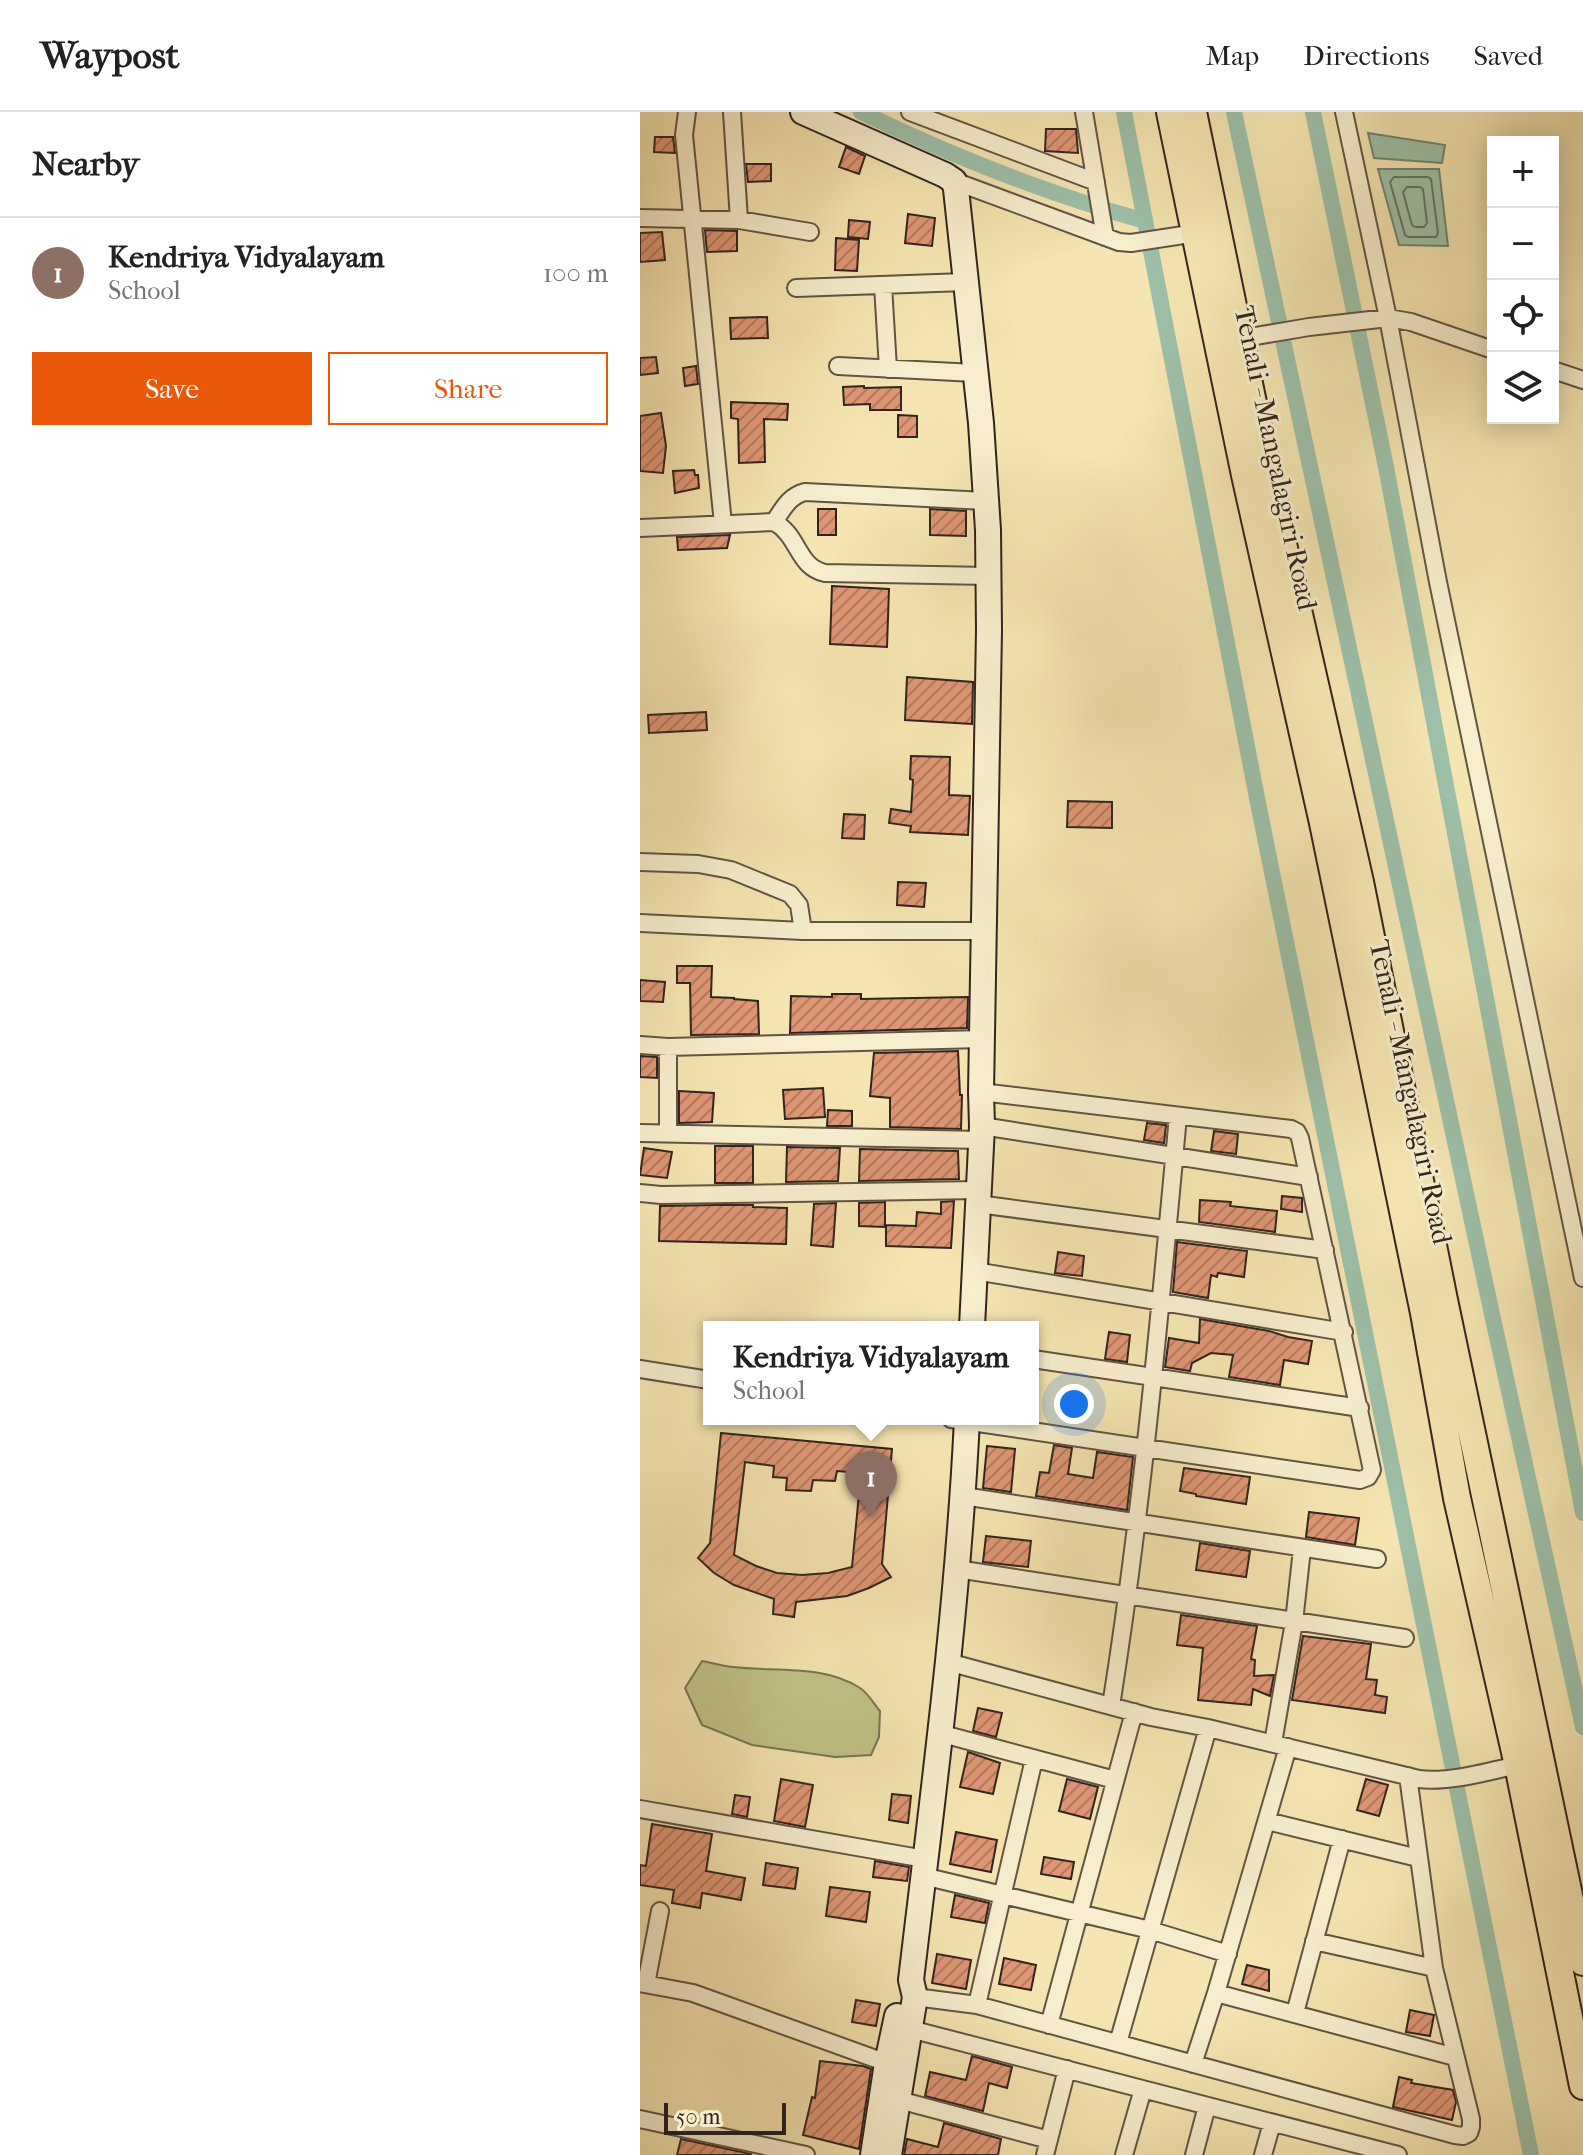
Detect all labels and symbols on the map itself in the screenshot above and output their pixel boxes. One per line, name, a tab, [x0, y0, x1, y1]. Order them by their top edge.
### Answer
street label: Tenali - Mangalagiri Road	[1228, 303, 1325, 614]
street label: Tenali - Mangalagiri Road	[1363, 937, 1460, 1248]
your location	[1054, 1384, 1094, 1424]
pin: 1	[845, 1451, 897, 1517]
scale bar	[664, 2099, 786, 2135]

